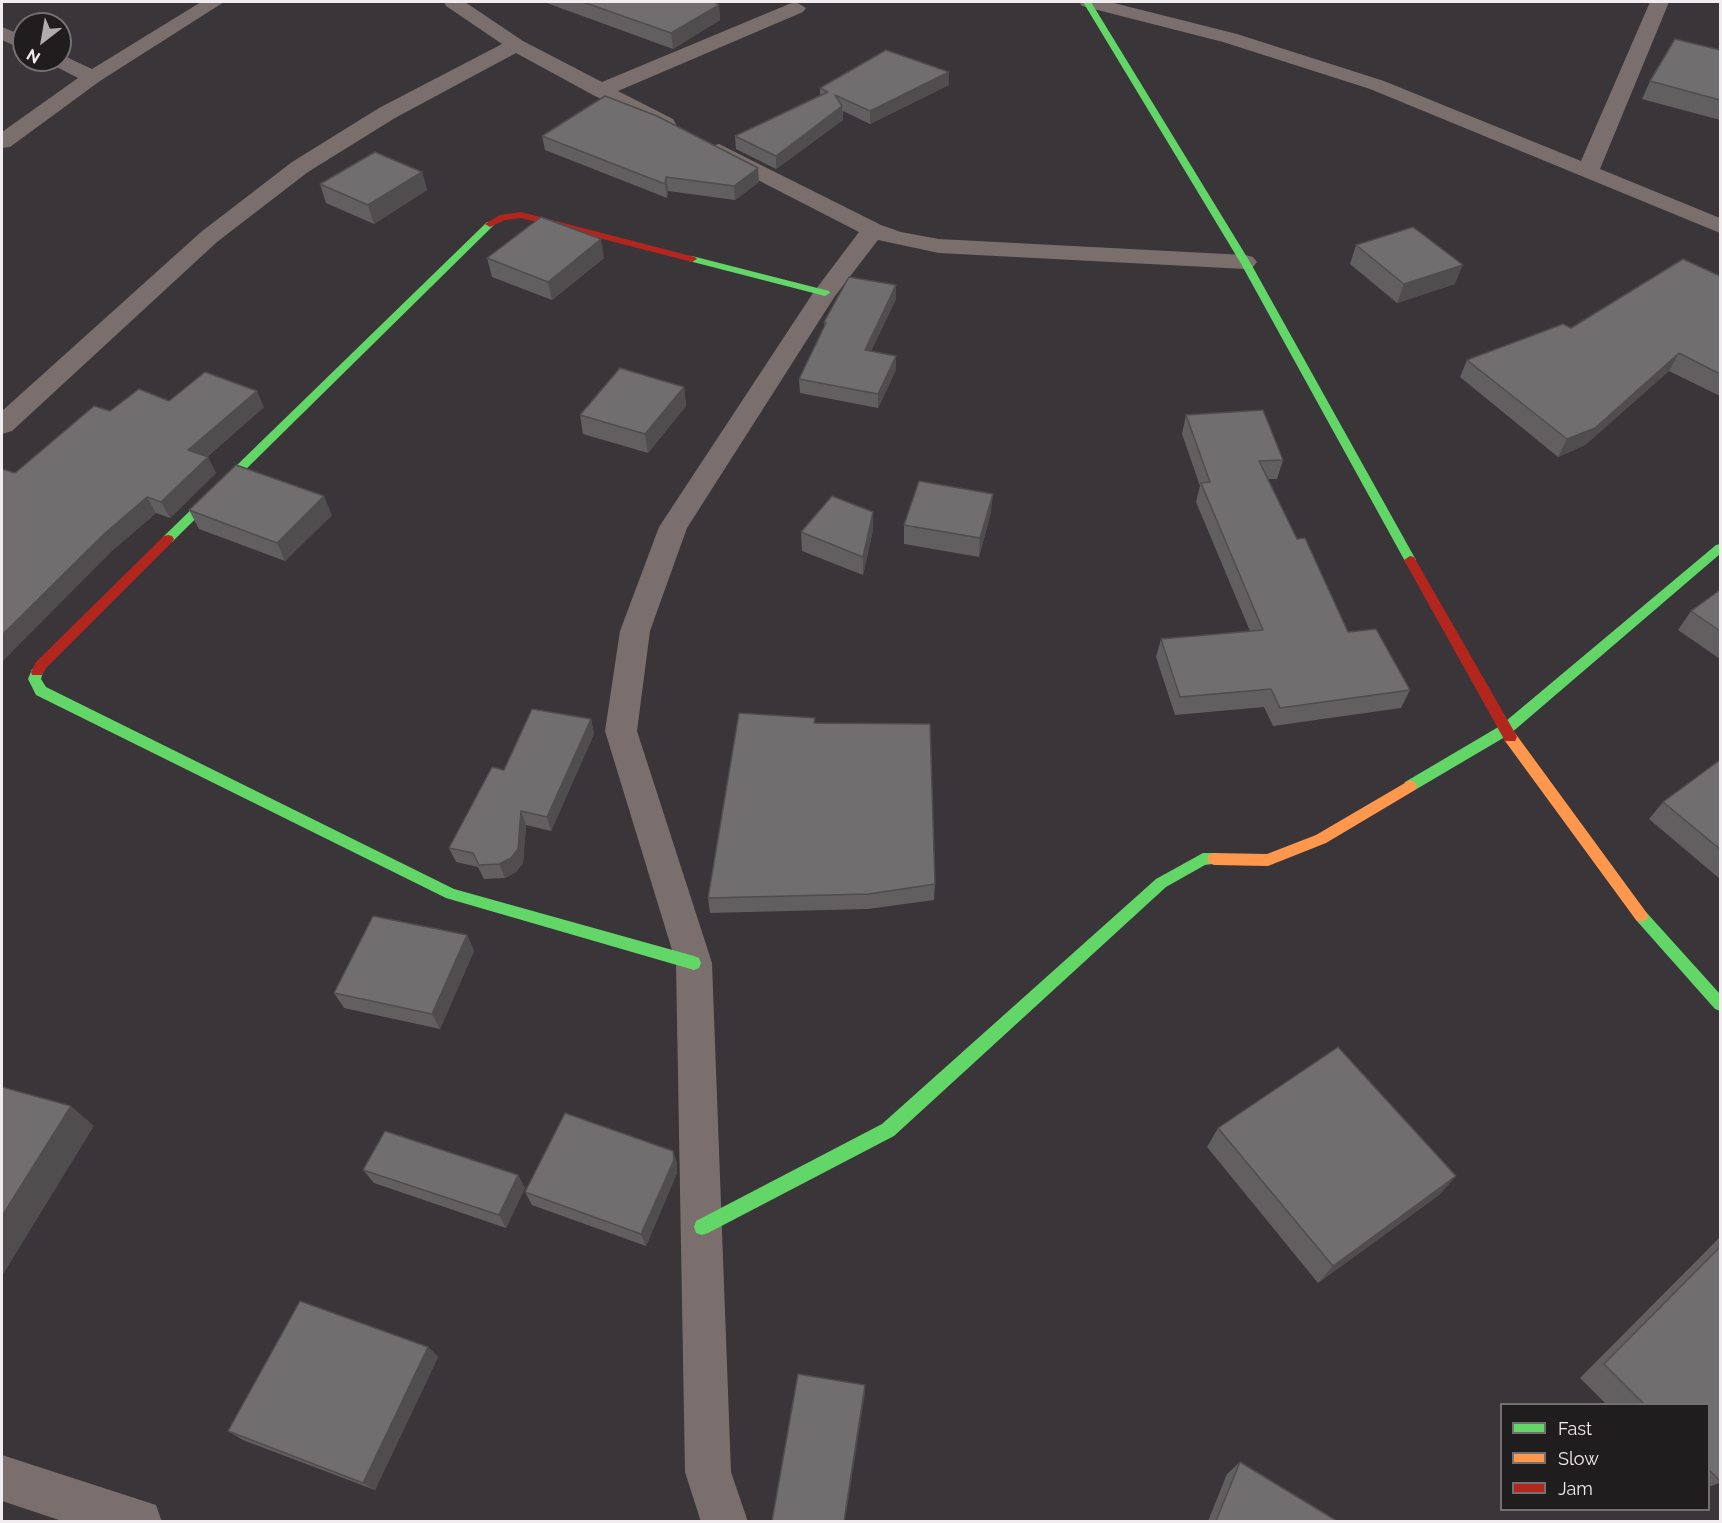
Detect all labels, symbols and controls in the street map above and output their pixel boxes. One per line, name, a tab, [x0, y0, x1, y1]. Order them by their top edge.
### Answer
north arrow	[12, 12, 72, 72]
text: N	[23, 45, 44, 67]
legend	[1500, 1403, 1710, 1511]
text: Fast	[1558, 1418, 1592, 1439]
text: Slow	[1558, 1448, 1599, 1469]
text: Jam	[1558, 1478, 1593, 1499]

